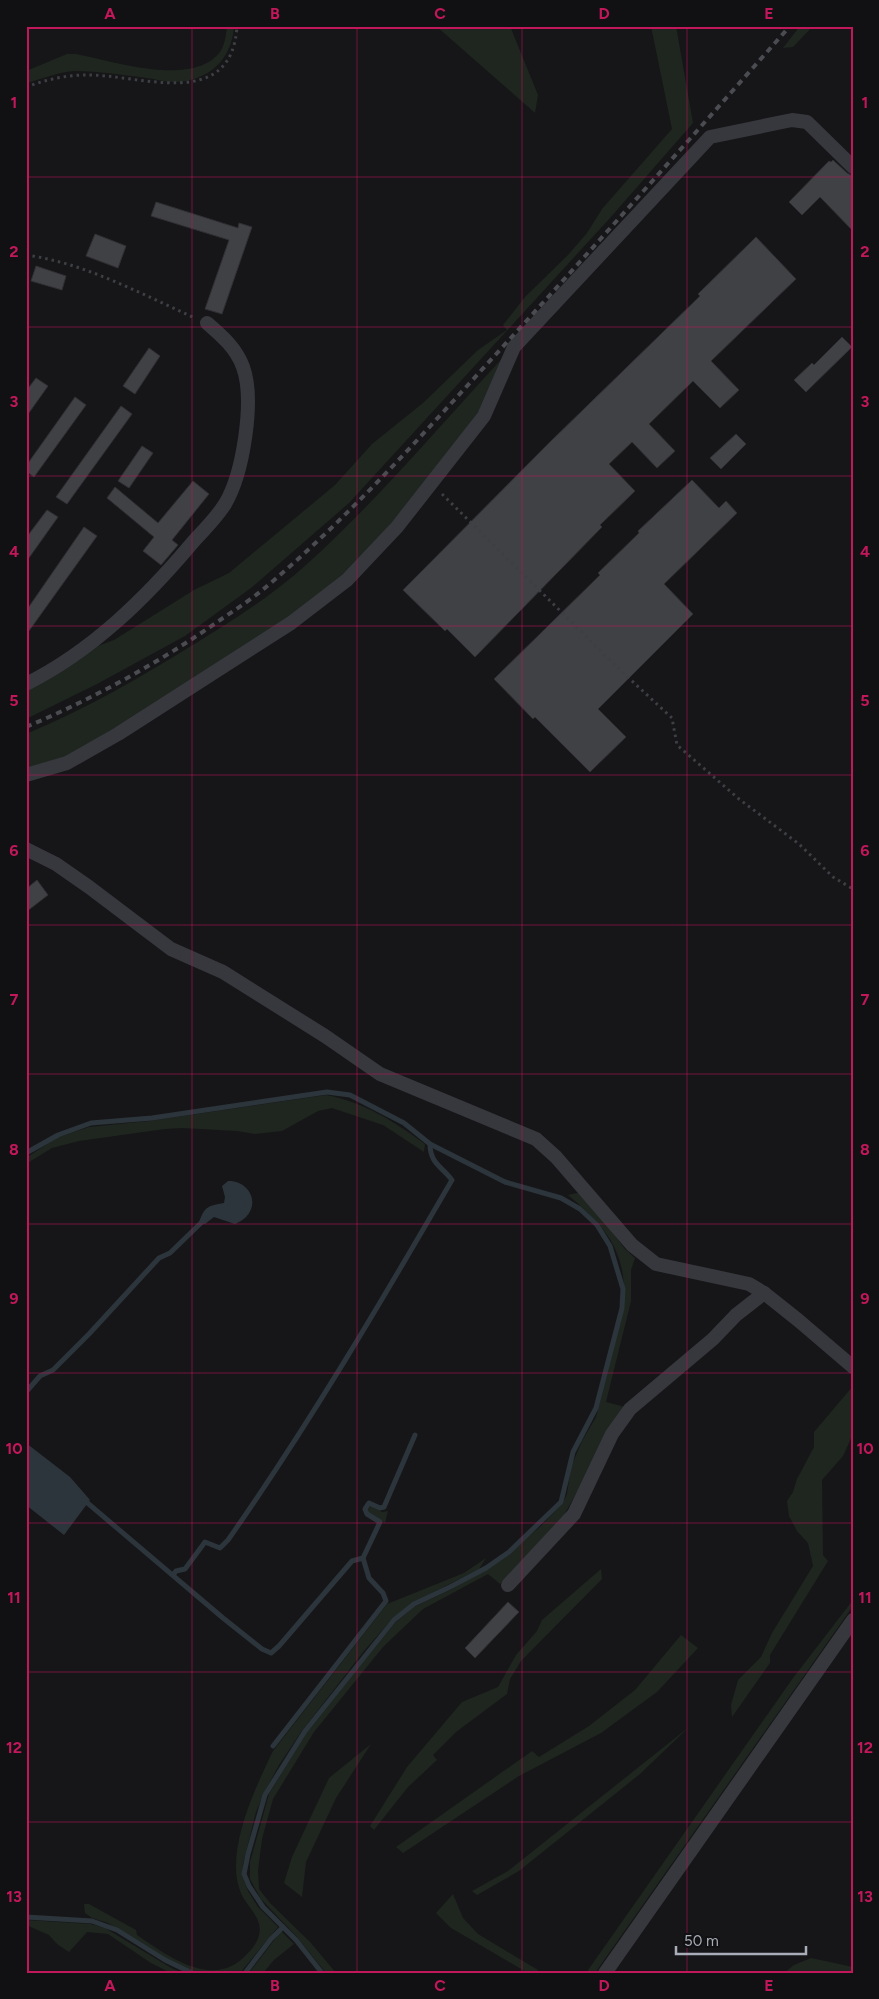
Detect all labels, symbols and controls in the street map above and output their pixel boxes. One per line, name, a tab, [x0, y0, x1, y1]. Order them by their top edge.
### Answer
text: A	[104, 4, 116, 23]
text: B	[270, 4, 280, 23]
text: C	[434, 4, 446, 23]
text: D	[598, 4, 610, 23]
text: E	[764, 4, 774, 23]
text: 1	[11, 93, 17, 112]
text: 1	[862, 93, 868, 112]
text: 2	[9, 242, 19, 261]
text: 2	[860, 242, 870, 261]
text: 3	[10, 392, 19, 411]
text: 3	[861, 392, 870, 411]
text: 4	[9, 542, 19, 561]
text: 4	[860, 542, 870, 561]
text: 5	[9, 691, 19, 710]
text: 5	[860, 691, 870, 710]
text: 6	[9, 841, 19, 860]
text: 6	[860, 841, 870, 860]
text: 7	[10, 990, 19, 1009]
text: 7	[861, 990, 870, 1009]
text: 8	[9, 1140, 19, 1159]
text: 8	[860, 1140, 870, 1159]
text: 9	[9, 1289, 19, 1308]
text: 9	[860, 1289, 870, 1308]
text: 10	[5, 1439, 23, 1458]
text: 10	[856, 1439, 874, 1458]
text: 11	[7, 1588, 21, 1607]
text: 11	[858, 1588, 872, 1607]
text: 12	[6, 1738, 22, 1757]
text: 12	[857, 1738, 873, 1757]
text: 13	[6, 1887, 22, 1906]
text: 13	[857, 1887, 873, 1906]
scale bar	[676, 1924, 806, 1956]
text: 50 m	[684, 1932, 719, 1950]
text: A	[104, 1976, 116, 1995]
text: B	[270, 1976, 280, 1995]
text: C	[434, 1976, 446, 1995]
text: D	[598, 1976, 610, 1995]
text: E	[764, 1976, 774, 1995]

